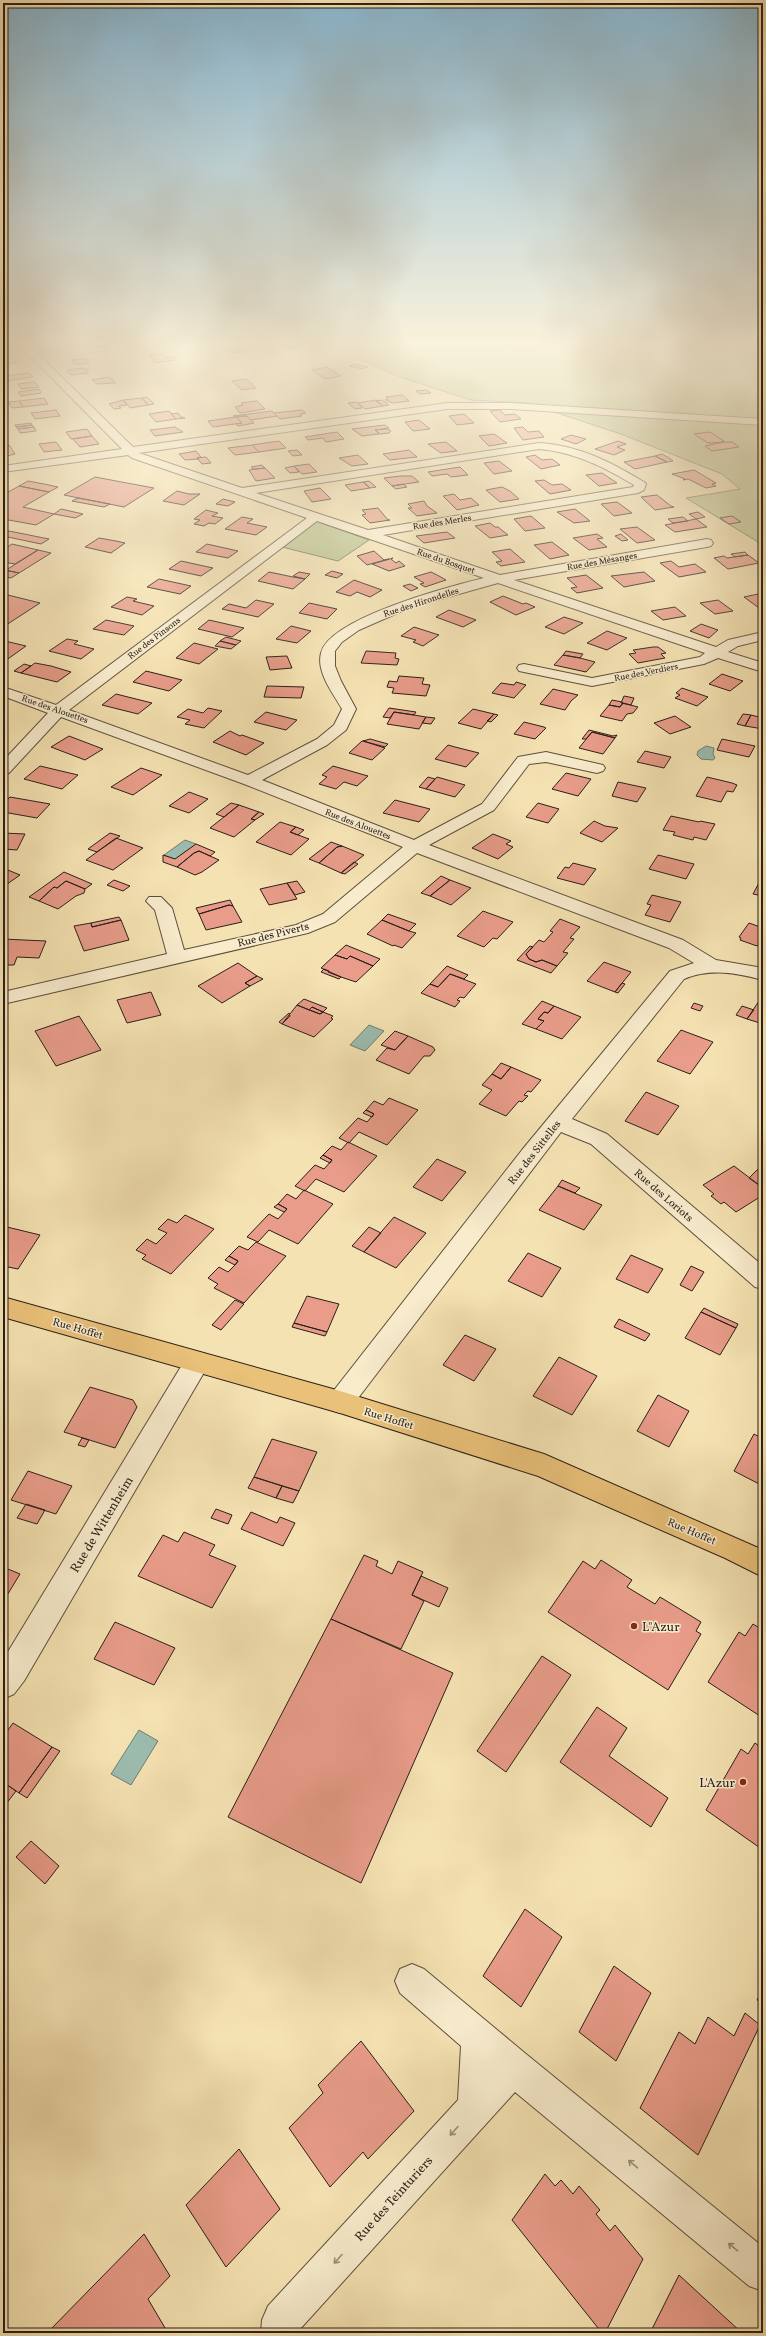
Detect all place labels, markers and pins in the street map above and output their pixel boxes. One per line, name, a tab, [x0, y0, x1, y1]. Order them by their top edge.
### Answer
place label: L"Azur	[642, 1619, 680, 1637]
marker: L"Azur	[629, 1621, 639, 1631]
place label: L'Azur	[699, 1775, 736, 1793]
marker: L'Azur	[738, 1777, 748, 1787]

